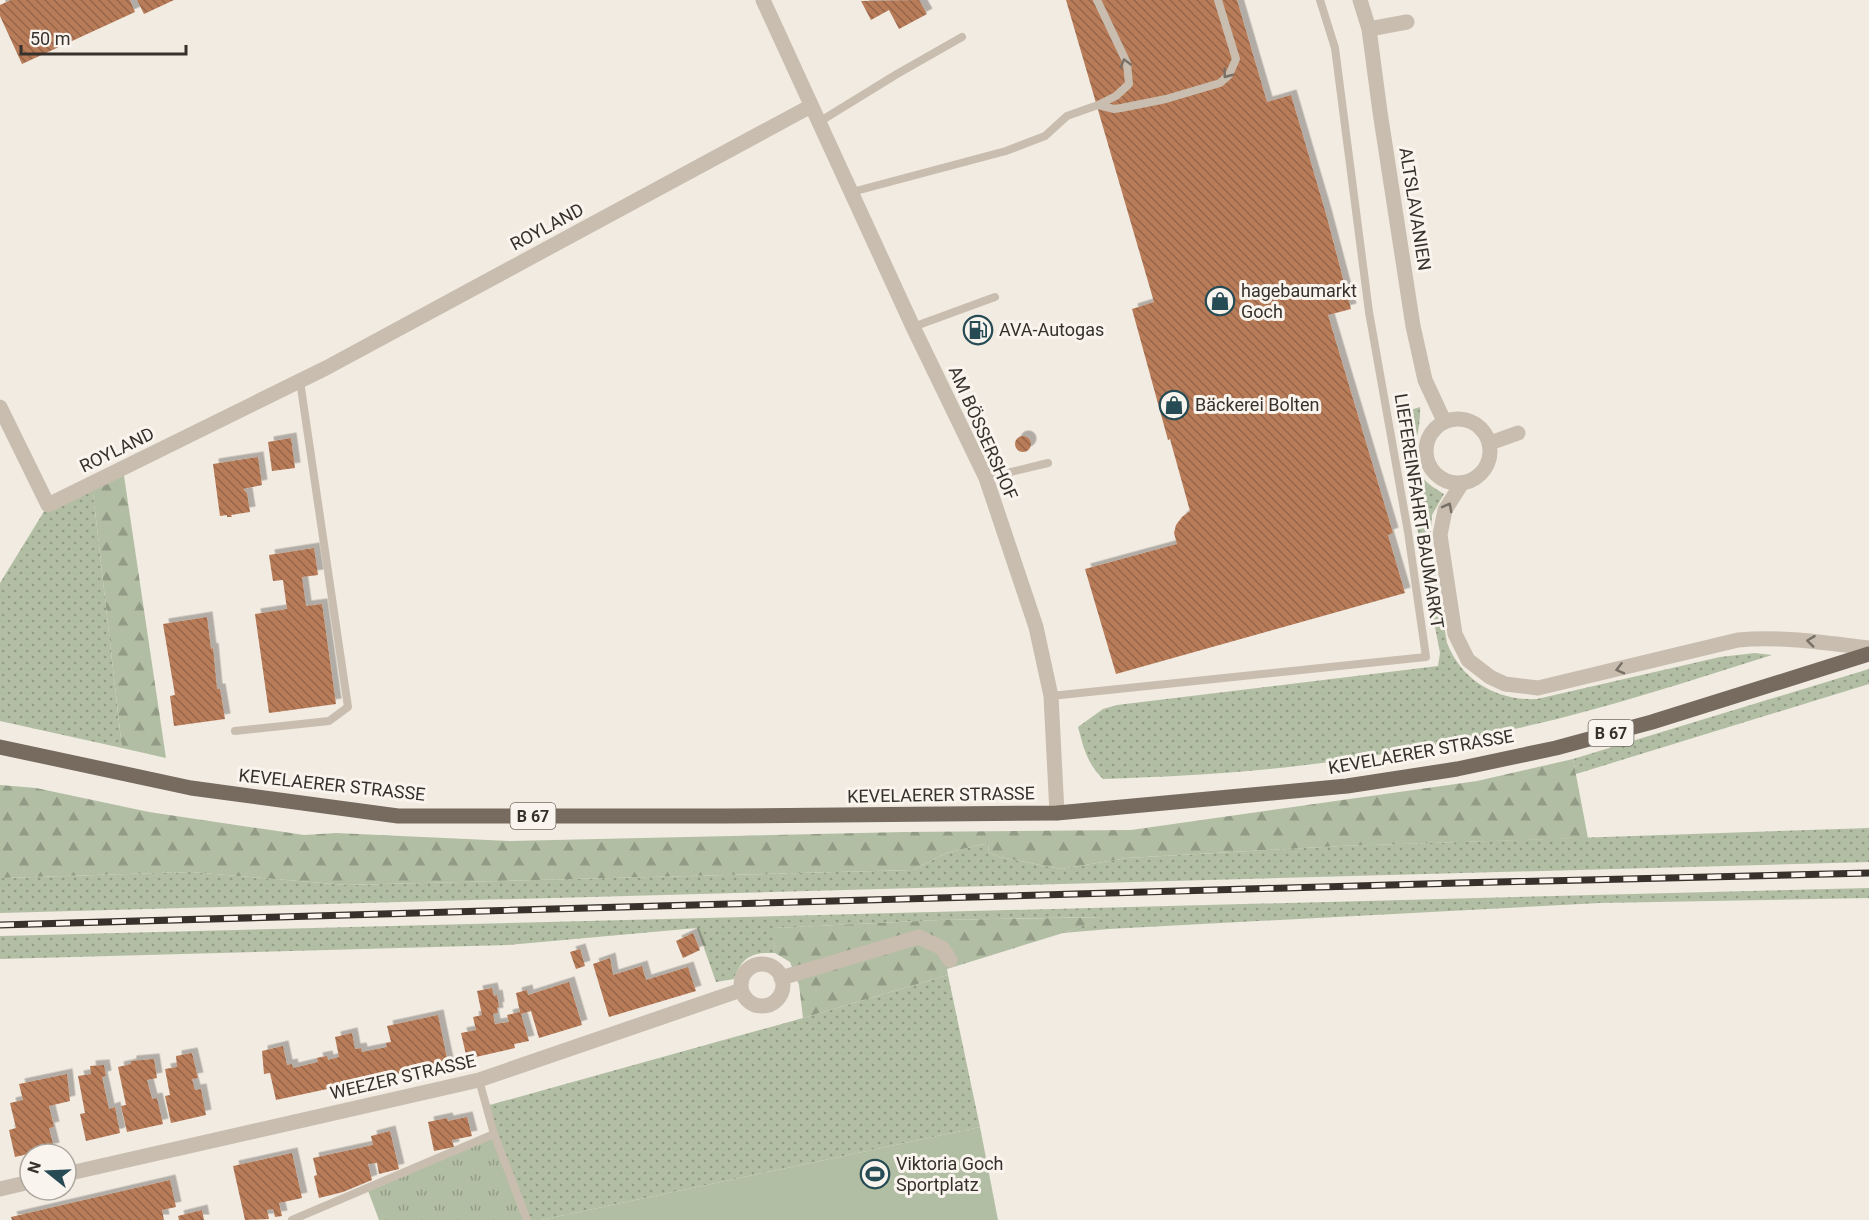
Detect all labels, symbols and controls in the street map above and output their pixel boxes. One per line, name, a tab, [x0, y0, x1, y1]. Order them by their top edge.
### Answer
scale bar	[21, 18, 186, 56]
text: 50 m	[30, 28, 70, 49]
one-way arrow	[1120, 58, 1132, 69]
one-way arrow	[1223, 67, 1234, 78]
street label: ALTSLAVANIEN	[1395, 146, 1436, 272]
street label: ROYLAND	[506, 198, 587, 255]
place label: hagebaumarkt Goch	[1241, 280, 1357, 322]
shop icon: hagebaumarkt Goch	[1204, 285, 1236, 317]
fuel station icon: AVA-Autogas	[962, 314, 994, 346]
place label: AVA-Autogas	[999, 319, 1104, 340]
street label: AM BÖSSERSHOF	[945, 363, 1022, 503]
shop icon: Bäckerei Bolten	[1158, 389, 1190, 421]
street label: LIEFEREINFAHRT BAUMARKT	[1391, 392, 1448, 630]
place label: Bäckerei Bolten	[1195, 394, 1319, 415]
street label: ROYLAND	[76, 423, 157, 477]
one-way arrow	[1441, 502, 1452, 513]
one-way arrow	[1806, 635, 1816, 648]
one-way arrow	[1615, 661, 1625, 674]
road number: B 67	[1588, 720, 1634, 746]
street label: KEVELAERER STRASSE	[1327, 725, 1515, 778]
street label: KEVELAERER STRASSE	[238, 764, 427, 805]
street label: KEVELAERER STRASSE	[847, 782, 1035, 807]
road number: B 67	[510, 803, 556, 829]
street label: WEEZER STRASSE	[328, 1050, 478, 1103]
north arrow	[18, 1142, 78, 1202]
place label: Viktoria Goch Sportplatz	[896, 1153, 1004, 1195]
sports icon: Viktoria Goch Sportplatz	[859, 1158, 891, 1190]
text: N	[23, 1159, 45, 1176]

